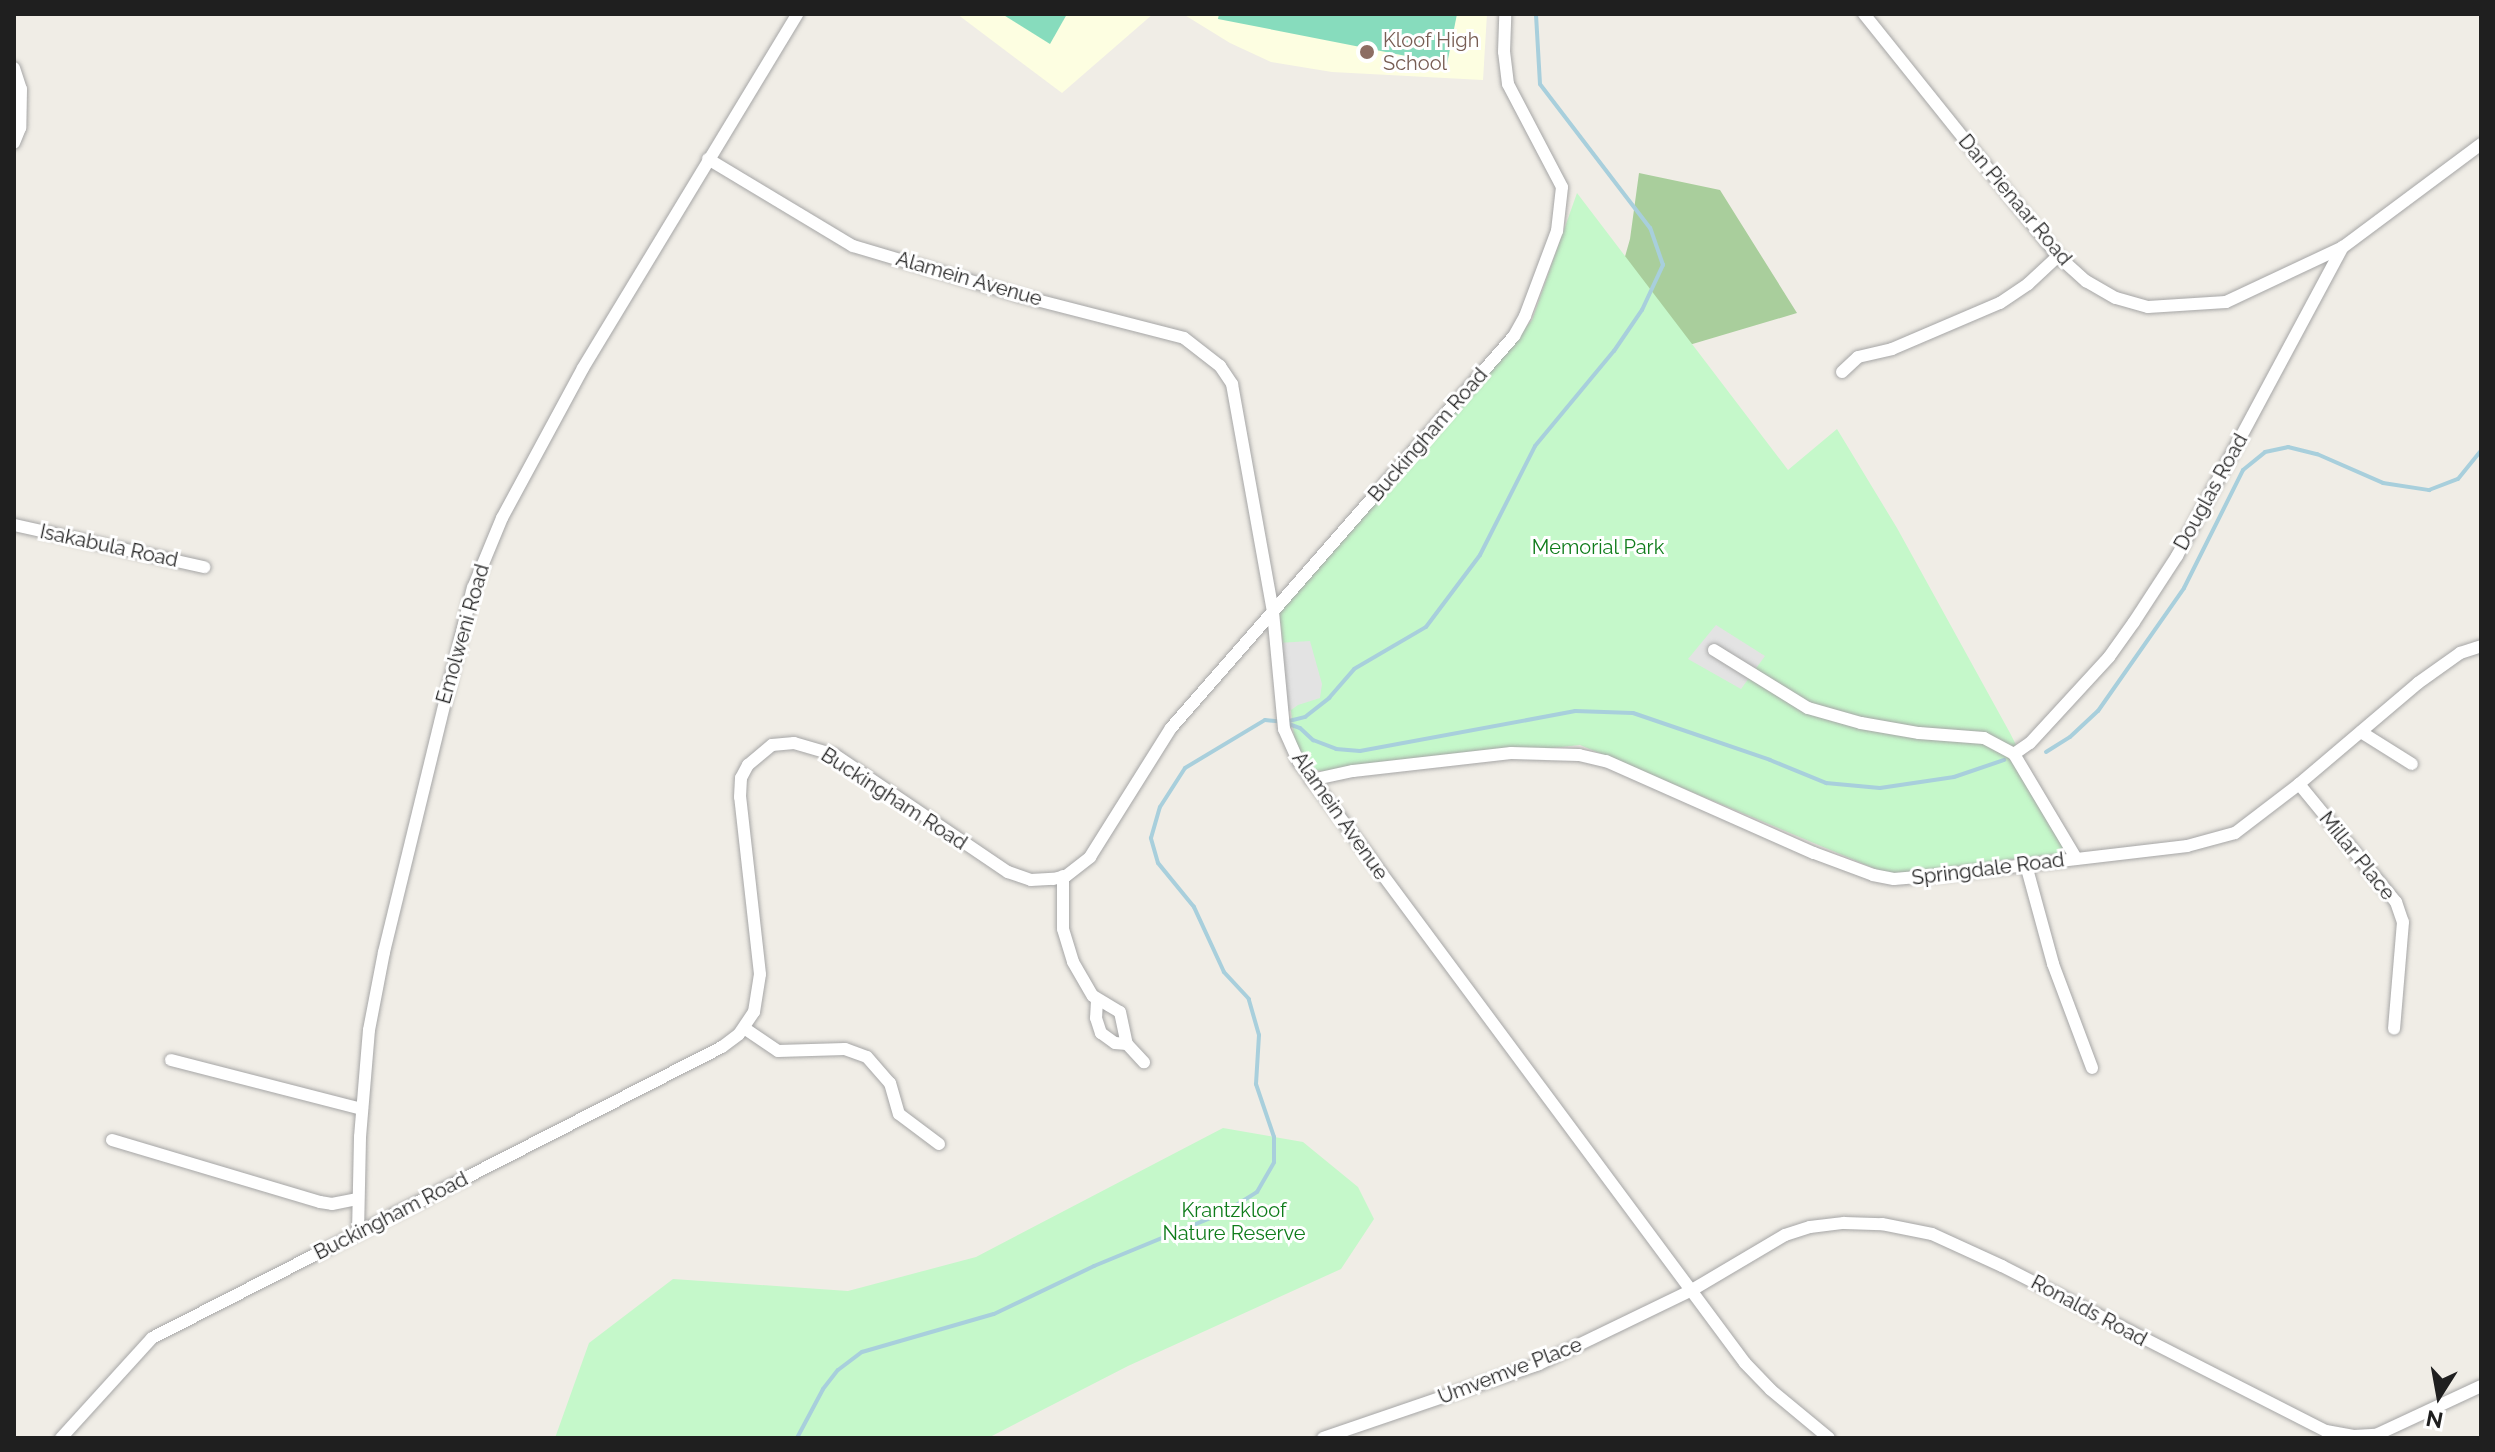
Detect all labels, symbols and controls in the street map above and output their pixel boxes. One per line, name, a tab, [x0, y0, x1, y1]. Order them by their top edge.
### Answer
place label: Kloof High School	[1383, 28, 1480, 75]
marker: Kloof High School	[1358, 43, 1376, 61]
street label: Dan Pienaar Road	[1953, 129, 2077, 271]
street label: Alamein Avenue	[893, 247, 1045, 311]
street label: Buckingham Road	[1363, 363, 1493, 507]
street label: Douglas Road	[2169, 430, 2253, 554]
street label: Isakabula Road	[38, 520, 180, 572]
park label: Memorial Park	[1531, 535, 1665, 559]
street label: Emolweni Road	[432, 561, 494, 707]
street label: Buckingham Road	[817, 743, 971, 855]
street label: Alamein Avenue	[1287, 747, 1393, 885]
street label: Millar Place	[2314, 807, 2400, 905]
street label: Springdale Road	[1910, 848, 2066, 890]
street label: Buckingham Road	[310, 1167, 472, 1265]
park label: Krantzkloof Nature Reserve	[1162, 1198, 1306, 1245]
street label: Ronalds Road	[2027, 1270, 2151, 1352]
street label: Umvemve Place	[1435, 1333, 1585, 1409]
north arrow	[2399, 1356, 2479, 1436]
text: N	[2424, 1405, 2445, 1434]

